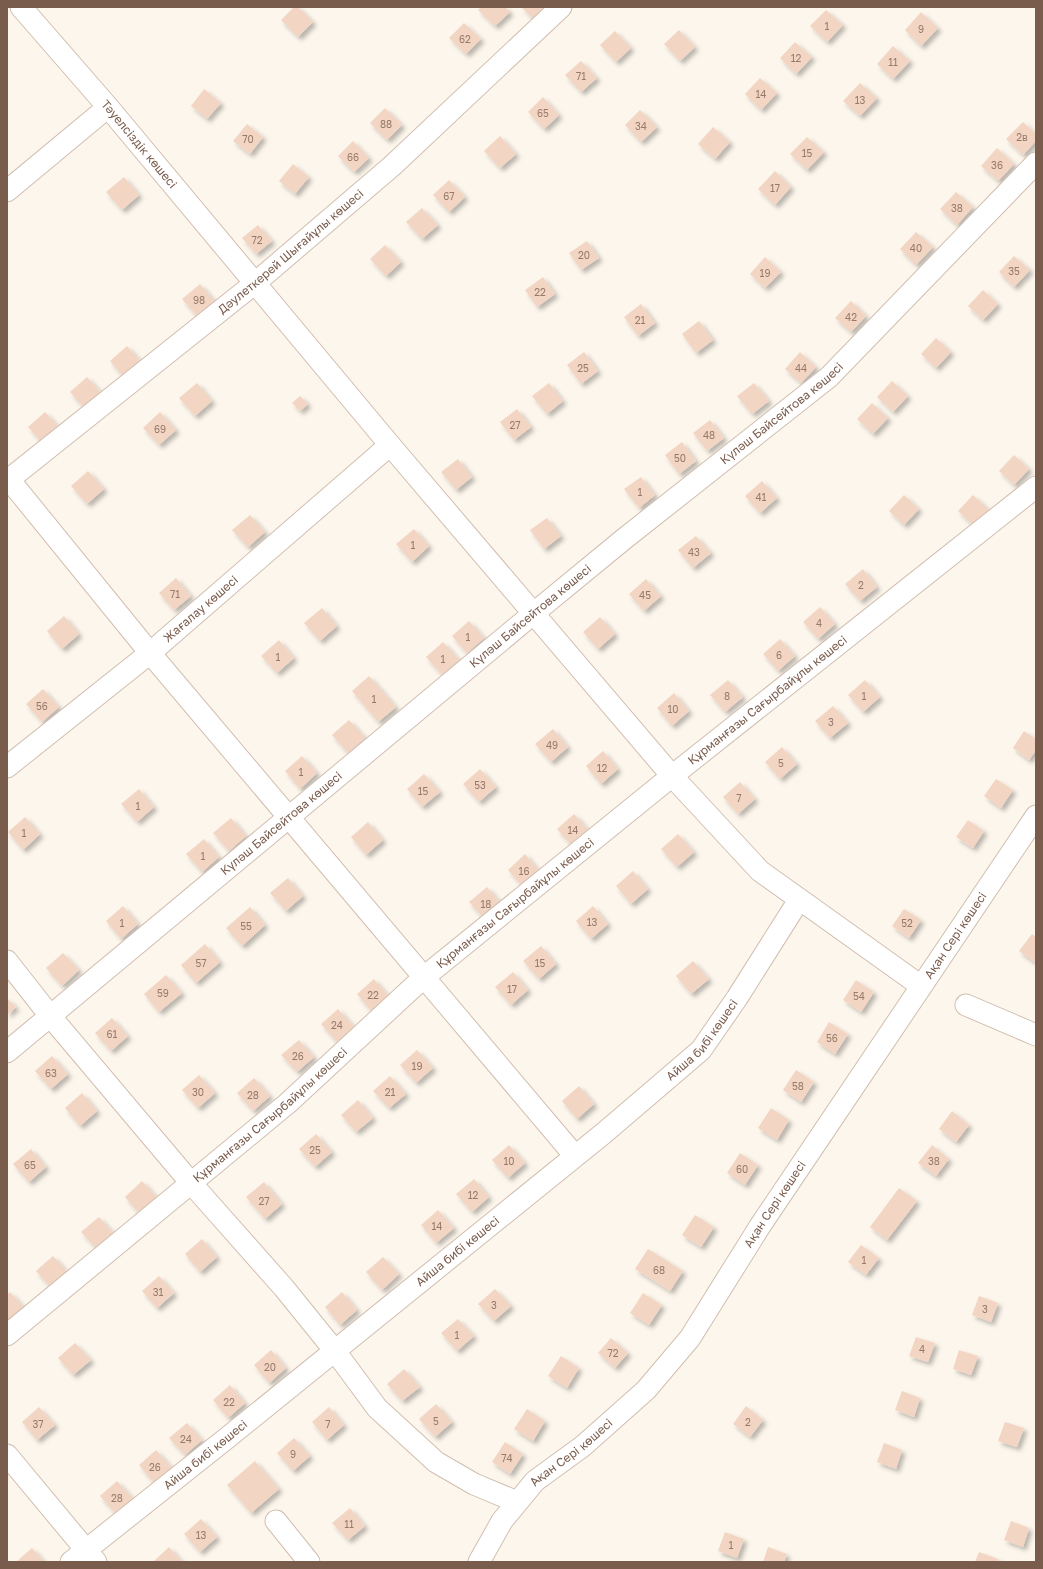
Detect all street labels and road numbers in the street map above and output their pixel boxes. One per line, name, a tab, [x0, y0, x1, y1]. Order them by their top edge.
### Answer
street label: Тәуелсіздік көшесі	[98, 97, 181, 191]
street label: Дәулеткерей Шығайұлы көшесі	[215, 186, 366, 317]
street label: Күләш Байсейтова көшесі	[717, 359, 846, 467]
street label: Күләш Байсейтова көшесі	[466, 561, 594, 671]
street label: Жағалау көшесі	[160, 572, 241, 645]
street label: Құрманғазы Сағырбайұлы көшесі	[685, 632, 850, 767]
street label: Күләш Байсейтова көшесі	[217, 768, 345, 878]
street label: Құрманғазы Сағырбайұлы көшесі	[433, 834, 597, 971]
street label: Ақан Сері көшесі	[921, 889, 990, 981]
street label: Айша бибі көшесі	[663, 996, 741, 1084]
street label: Құрманғазы Сағырбайұлы көшесі	[190, 1044, 350, 1185]
street label: Ақан Сері көшесі	[740, 1158, 809, 1250]
street label: Айша бибі көшесі	[413, 1213, 502, 1289]
street label: Ақан Сері көшесі	[526, 1415, 616, 1489]
street label: Айша бибі көшесі	[160, 1417, 250, 1493]

